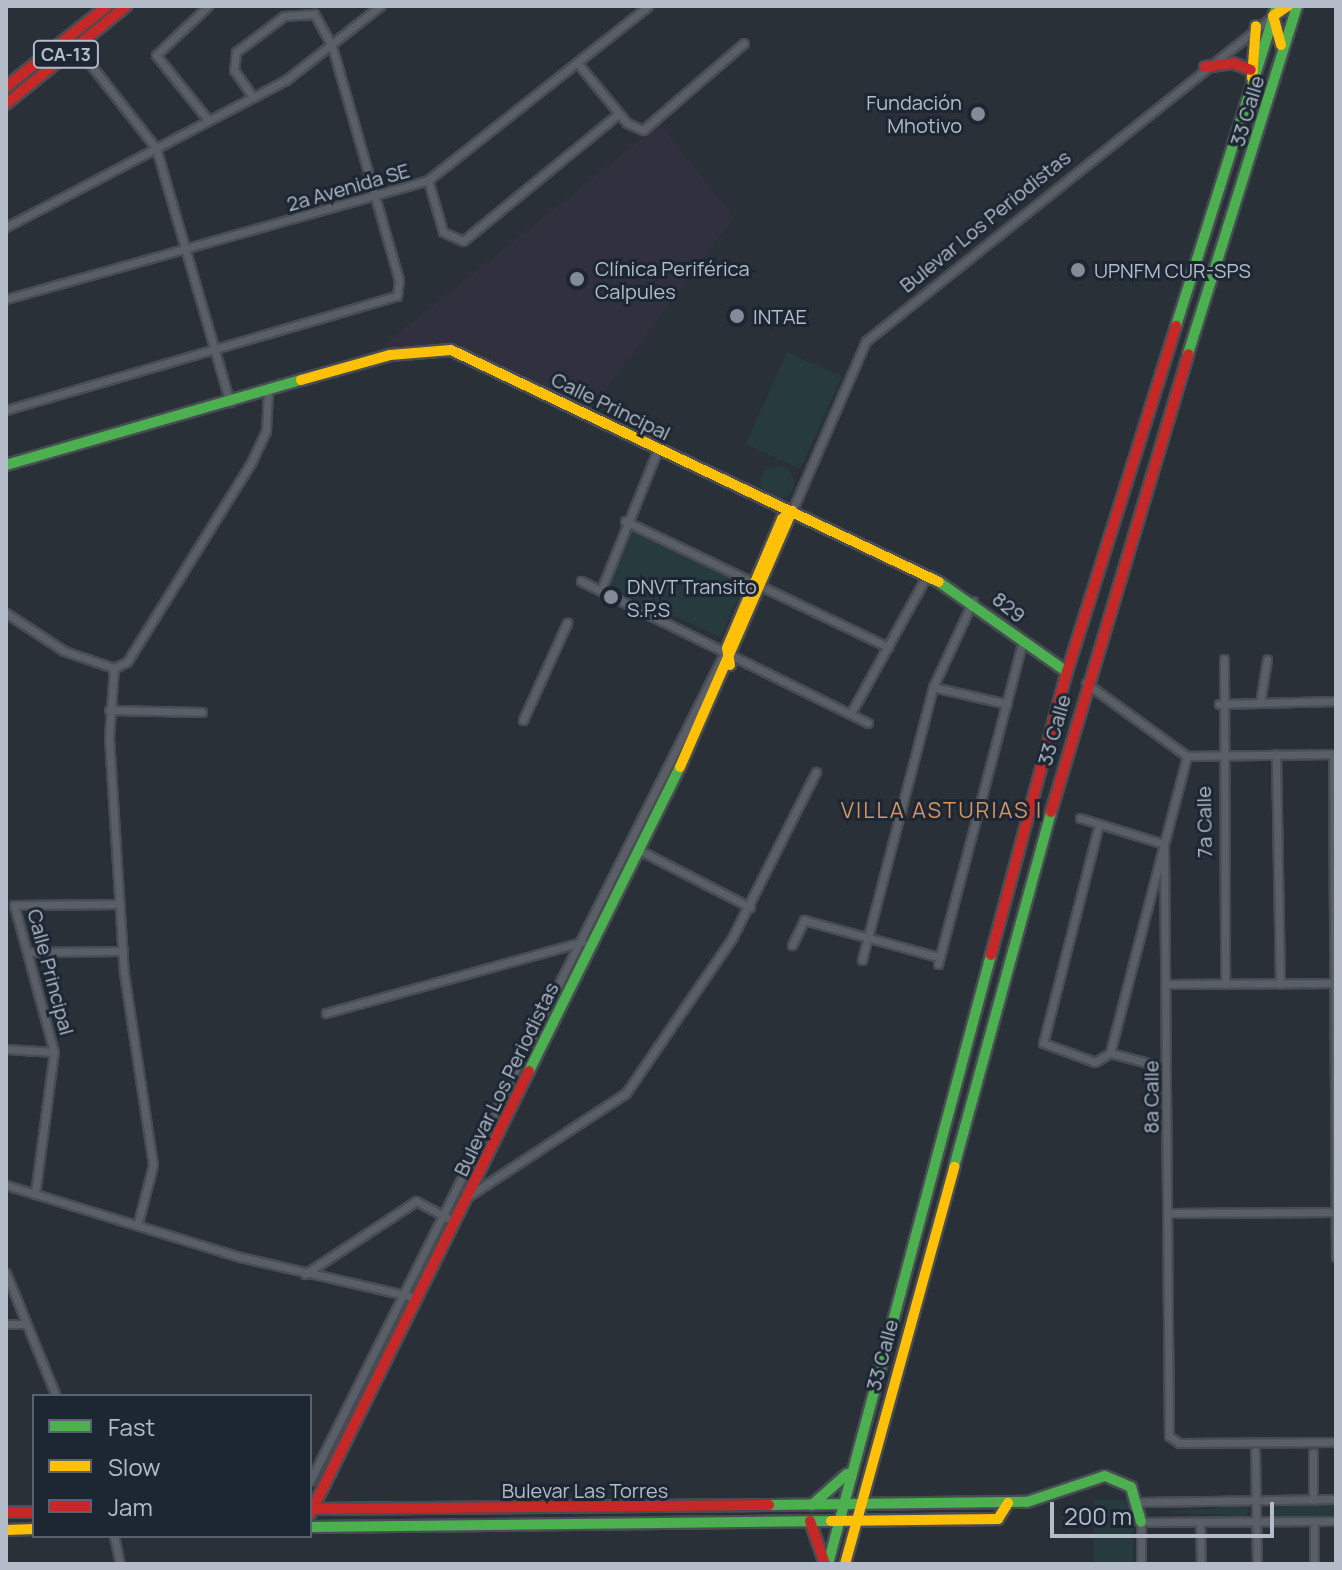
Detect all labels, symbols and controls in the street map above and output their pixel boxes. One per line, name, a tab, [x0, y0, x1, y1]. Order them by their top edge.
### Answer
road number: CA-13	[32, 40, 100, 68]
street label: 33 Calle	[1225, 73, 1269, 149]
place label: Fundación Mhotivo	[866, 90, 962, 137]
marker: Fundación Mhotivo	[969, 105, 987, 123]
street label: Bulevar Los Periodistas	[895, 145, 1075, 297]
street label: 2a Avenida SE	[284, 158, 412, 216]
place label: Clínica Periférica Calpules	[595, 256, 750, 303]
place label: UPNFM CUR-SPS	[1094, 258, 1251, 282]
marker: UPNFM CUR-SPS	[1069, 261, 1087, 279]
marker: Clínica Periférica Calpules	[566, 268, 588, 290]
place label: INTAE	[753, 304, 807, 328]
marker: INTAE	[728, 307, 746, 325]
street label: Calle Principal	[548, 367, 674, 445]
place label: DNVT Transito S.P.S	[627, 574, 757, 621]
street label: 829	[988, 587, 1030, 627]
marker: DNVT Transito S.P.S	[602, 588, 620, 606]
street label: 33 Calle	[1032, 692, 1076, 768]
street label: 7a Calle	[1191, 786, 1217, 858]
district label: VILLA ASTURIAS I	[841, 798, 1043, 824]
street label: Calle Principal	[23, 906, 79, 1038]
street label: Bulevar Los Periodistas	[449, 978, 563, 1180]
street label: 8a Calle	[1139, 1060, 1163, 1134]
street label: 33 Calle	[861, 1317, 903, 1393]
legend	[32, 1394, 312, 1538]
text: Fast	[108, 1410, 155, 1443]
text: Slow	[108, 1450, 161, 1483]
street label: Bulevar Las Torres	[502, 1478, 668, 1502]
scale bar	[1054, 1486, 1278, 1536]
text: Jam	[108, 1490, 153, 1523]
text: 200 m	[1064, 1499, 1132, 1532]

